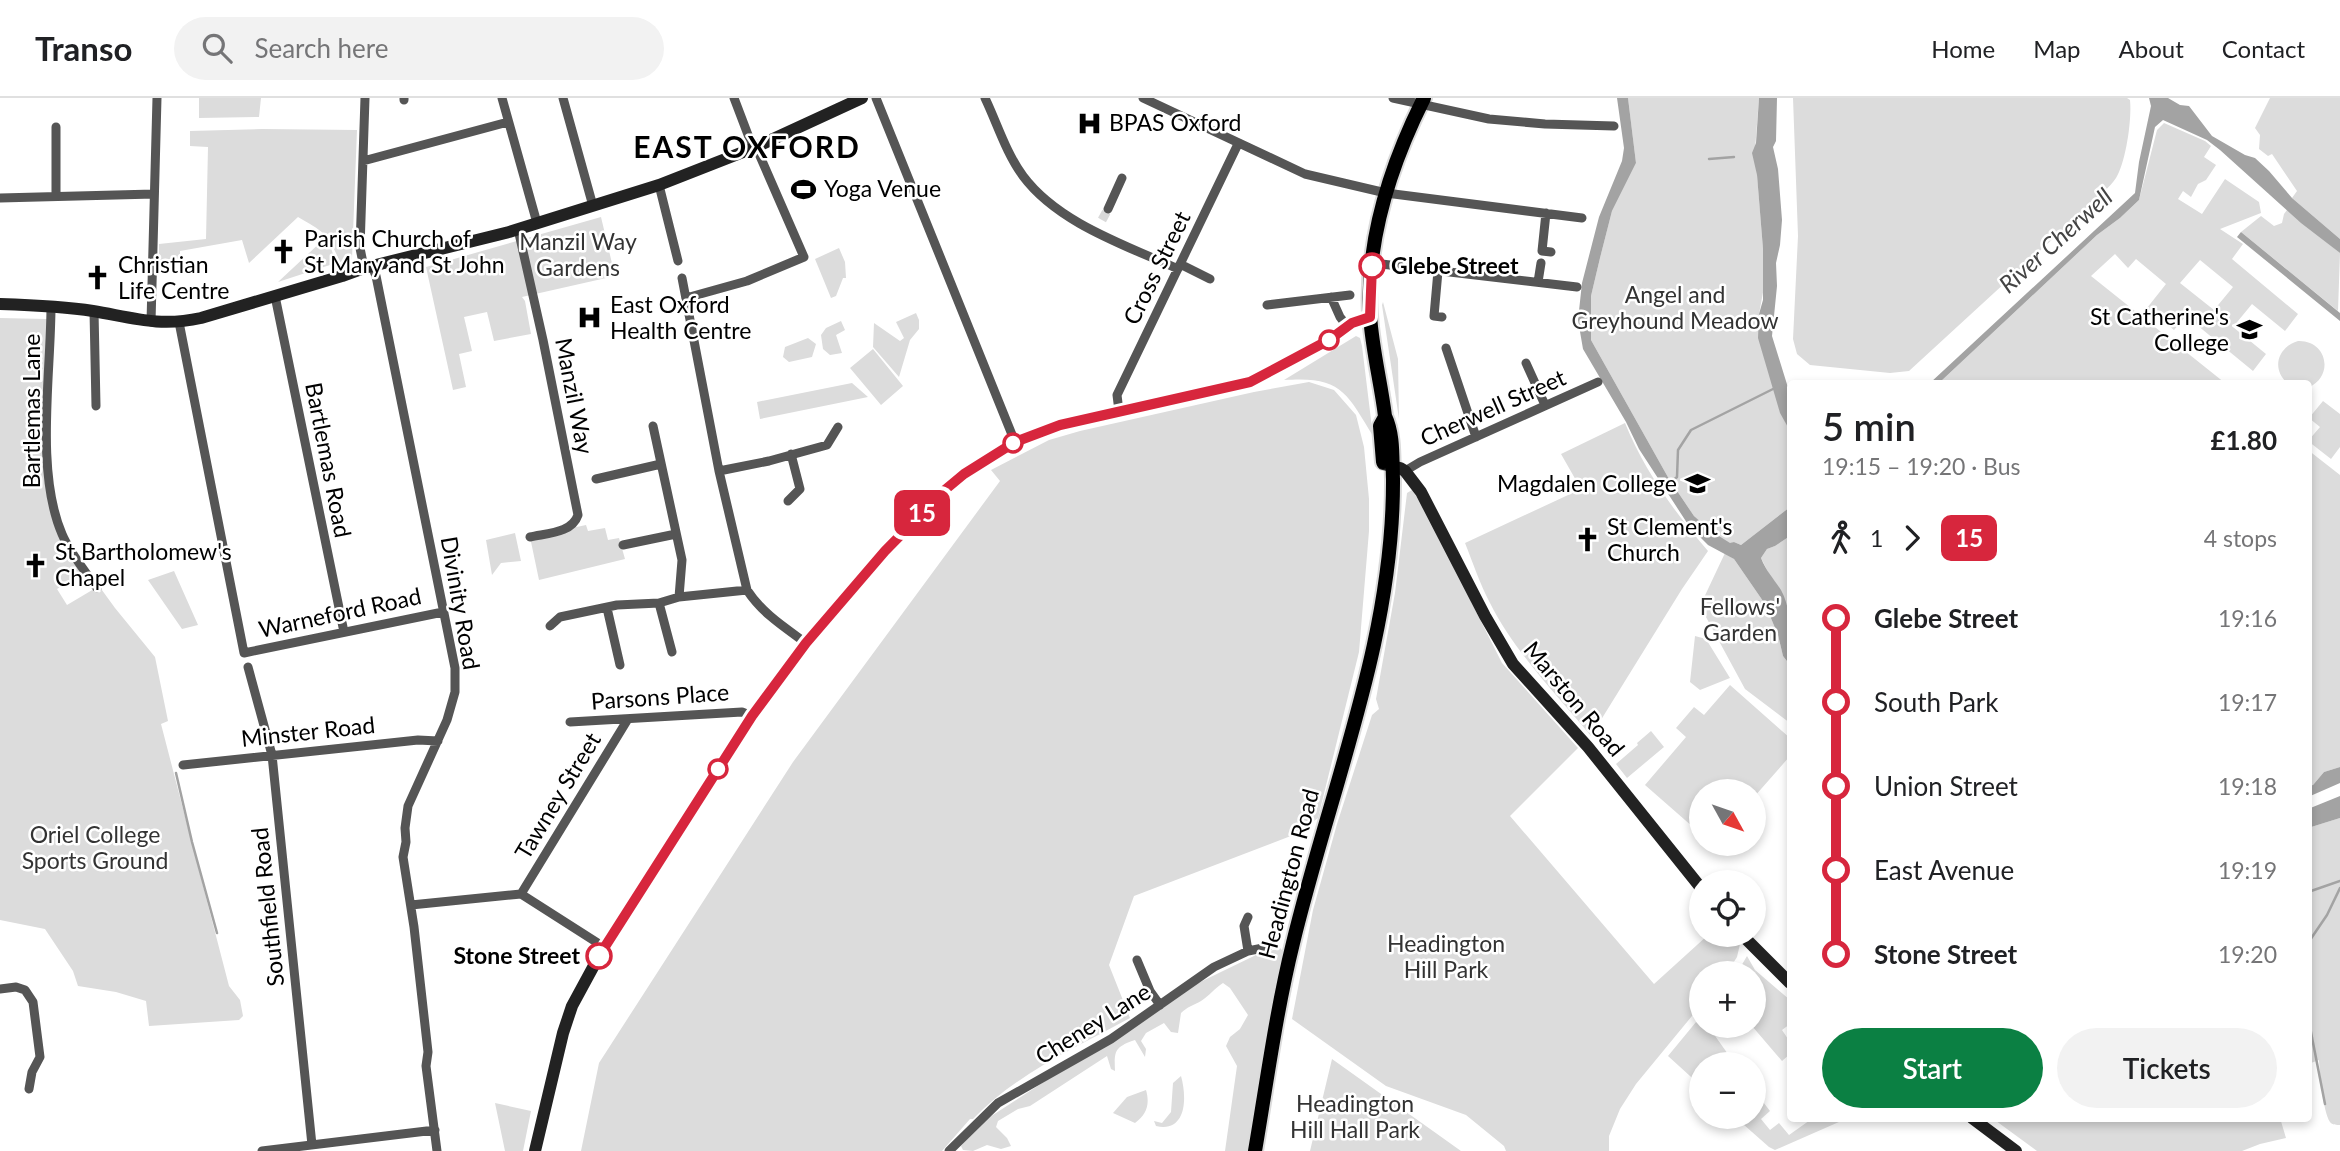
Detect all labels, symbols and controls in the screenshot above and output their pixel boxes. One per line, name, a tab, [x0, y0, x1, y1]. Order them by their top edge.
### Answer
search box	[174, 17, 664, 80]
text: Transo	[35, 28, 132, 68]
icon: search	[198, 29, 236, 67]
text: Search here	[254, 32, 388, 64]
text: Home	[1931, 34, 1995, 63]
text: Map	[2033, 34, 2081, 63]
text: About	[2119, 34, 2184, 63]
text: Contact	[2222, 34, 2305, 63]
place label: BPAS Oxford	[1109, 108, 1242, 136]
hospital icon: BPAS Oxford	[1075, 109, 1103, 137]
district label: EAST OXFORD	[633, 128, 861, 164]
place label: Yoga Venue	[824, 174, 941, 202]
sports icon: Yoga Venue	[790, 175, 818, 203]
water label: River Cherwell	[1992, 181, 2118, 298]
street label: Cross Street	[1117, 206, 1196, 329]
place label: Parish Church of St Mary and St John	[304, 224, 505, 278]
park label: Manzil Way Gardens	[519, 227, 637, 281]
church icon: Parish Church of St Mary and St John	[270, 238, 298, 266]
place label: Christian Life Centre	[118, 250, 229, 304]
place label: Glebe Street	[1391, 251, 1519, 279]
marker: Glebe Street	[1359, 253, 1385, 279]
church icon: Christian Life Centre	[84, 264, 112, 292]
park label: Angel and Greyhound Meadow	[1572, 280, 1778, 334]
place label: East Oxford Health Centre	[610, 290, 751, 344]
place label: St Catherine's College	[2090, 302, 2229, 356]
hospital icon: East Oxford Health Centre	[576, 304, 604, 332]
school or university icon: St Catherine's College	[2235, 316, 2263, 344]
unlabelled marker	[1319, 330, 1339, 350]
street label: Bartlemas Lane	[17, 334, 45, 488]
street label: Manzil Way	[550, 335, 600, 456]
street label: Cherwell Street	[1416, 362, 1570, 452]
street label: Bartlemas Road	[300, 380, 358, 540]
text: 5 min	[1822, 403, 1916, 449]
text: £1.80	[2211, 424, 2277, 456]
unlabelled marker	[1003, 433, 1023, 453]
text: 19:15 – 19:20 · Bus	[1822, 452, 2021, 480]
place label: Magdalen College	[1497, 469, 1677, 497]
school or university icon: Magdalen College	[1683, 470, 1711, 498]
line badge: 15	[890, 490, 954, 536]
text: 15	[908, 498, 936, 527]
place label: St Clement's Church	[1607, 512, 1733, 566]
icon: walk	[1822, 519, 1860, 557]
icon: forward	[1893, 519, 1931, 557]
text: 15	[1955, 523, 1983, 552]
text: 1	[1870, 524, 1883, 552]
text: 4 stops	[2204, 524, 2277, 552]
church icon: St Clement's Church	[1573, 526, 1601, 554]
street label: Divinity Road	[435, 534, 486, 672]
place label: St Bartholomew's Chapel	[55, 537, 232, 591]
church icon: St Bartholomew's Chapel	[21, 551, 49, 579]
street label: Warneford Road	[256, 581, 424, 643]
park label: Fellows' Garden	[1700, 592, 1780, 646]
text: Glebe Street	[1874, 602, 2018, 634]
text: 19:16	[2218, 604, 2277, 632]
street label: Marston Road	[1519, 635, 1631, 762]
street label: Parsons Place	[590, 677, 730, 715]
text: South Park	[1874, 686, 1999, 718]
text: 19:17	[2218, 688, 2277, 716]
street label: Minster Road	[239, 710, 376, 752]
street label: Tawney Street	[508, 726, 606, 864]
unlabelled marker	[708, 759, 728, 779]
text: Union Street	[1874, 770, 2018, 802]
text: 19:18	[2218, 772, 2277, 800]
north arrow	[1689, 779, 1766, 856]
map controls	[1689, 779, 1766, 1129]
street label: Headington Road	[1252, 786, 1324, 962]
park label: Oriel College Sports Ground	[22, 820, 168, 874]
street label: Southfield Road	[245, 826, 289, 988]
text: East Avenue	[1874, 854, 2014, 886]
text: 19:19	[2218, 856, 2277, 884]
button: locate	[1689, 870, 1766, 947]
park label: Headington Hill Park	[1387, 929, 1505, 983]
text: Stone Street	[1874, 938, 2017, 970]
text: 19:20	[2218, 940, 2277, 968]
place label: Stone Street	[453, 941, 580, 969]
marker: Stone Street	[586, 943, 612, 969]
button: +	[1689, 961, 1766, 1038]
street label: Cheney Lane	[1030, 977, 1155, 1070]
button: Start	[1822, 1028, 2043, 1108]
button: Tickets	[2057, 1028, 2277, 1108]
button: −	[1689, 1052, 1766, 1129]
park label: Headington Hill Hall Park	[1290, 1089, 1420, 1143]

